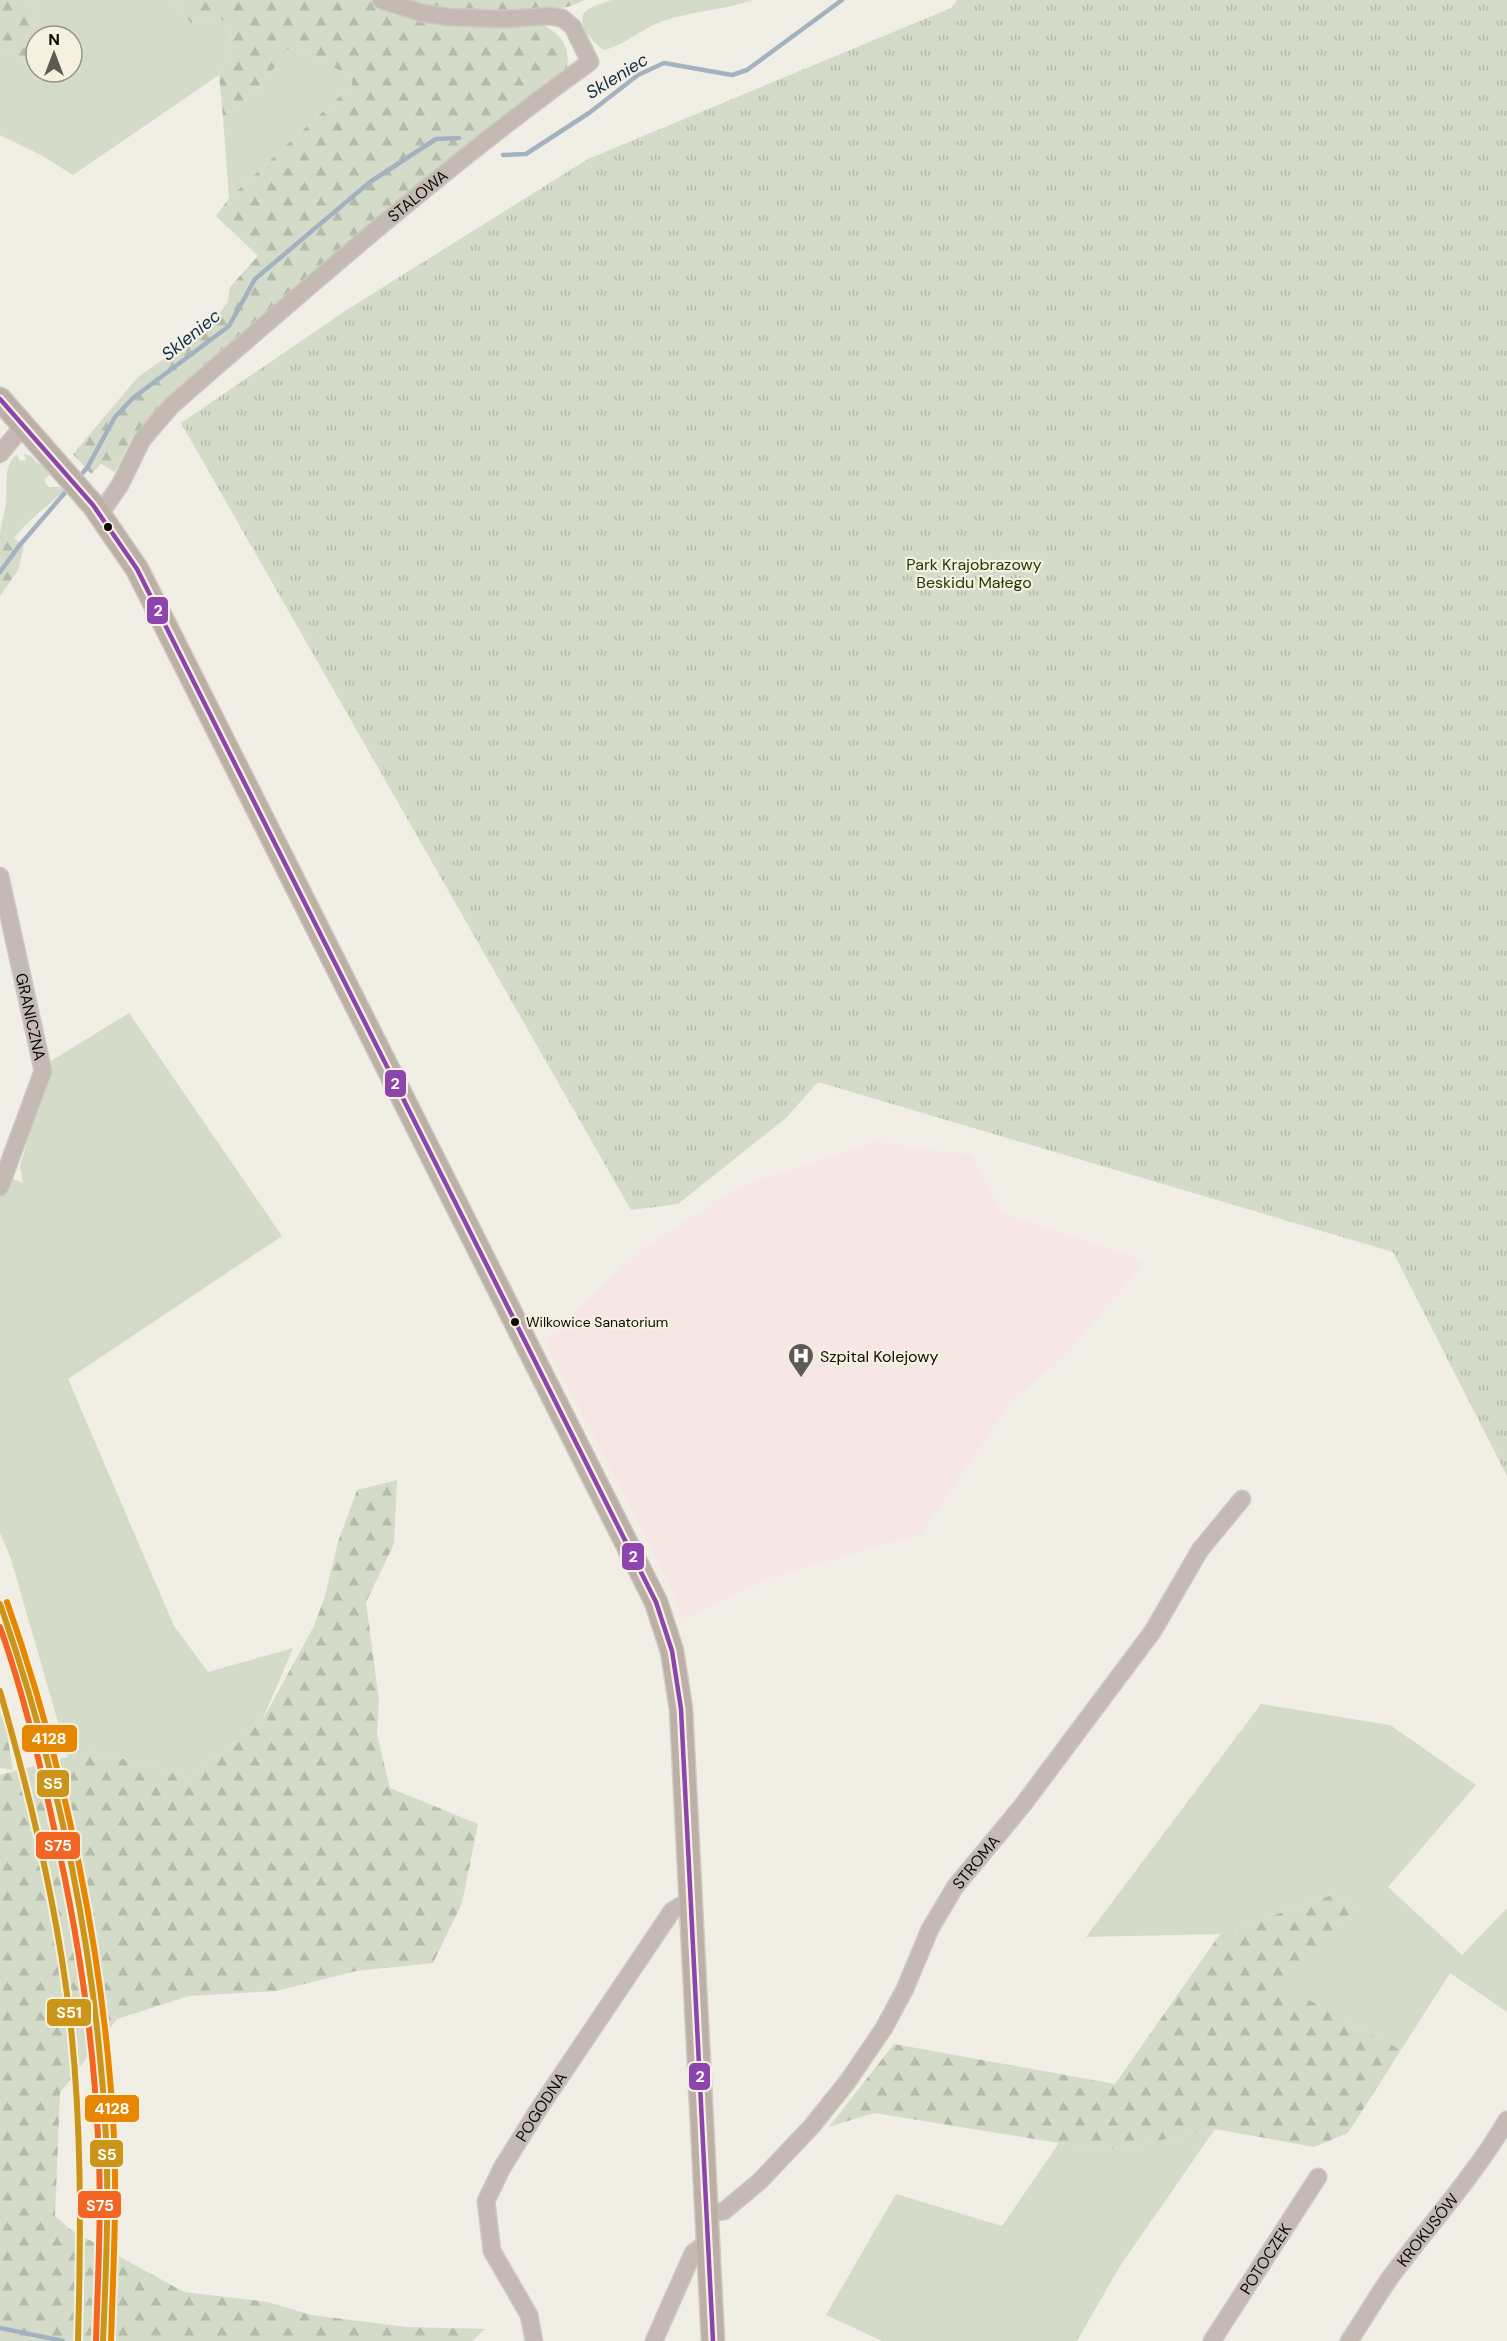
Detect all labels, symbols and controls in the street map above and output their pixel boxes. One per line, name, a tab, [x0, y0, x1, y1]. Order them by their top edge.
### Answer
north arrow	[24, 24, 84, 84]
text: N	[48, 29, 60, 50]
water label: Skleniec	[581, 47, 653, 105]
street label: STALOWA	[383, 165, 452, 226]
water label: Skleniec	[157, 304, 225, 366]
unlabelled marker	[102, 521, 114, 533]
park label: Park Krajobrazowy Beskidu Małego	[906, 554, 1042, 593]
line badge: 2	[146, 596, 169, 625]
text: 2	[153, 600, 163, 621]
street label: GRANICZNA	[11, 971, 51, 1063]
line badge: 2	[384, 1069, 407, 1098]
text: 2	[390, 1073, 400, 1094]
place label: Wilkowice Sanatorium	[526, 1313, 668, 1331]
marker: Wilkowice Sanatorium	[509, 1316, 521, 1328]
hospital icon: Szpital Kolejowy	[786, 1341, 816, 1379]
place label: Szpital Kolejowy	[820, 1346, 939, 1367]
line badge: 2	[621, 1542, 645, 1571]
text: 2	[628, 1546, 638, 1567]
line badge: 4128	[21, 1724, 78, 1753]
text: 4128	[31, 1728, 67, 1749]
line badge: S5	[36, 1769, 70, 1798]
text: S5	[43, 1773, 63, 1794]
street label: STROMA	[947, 1830, 1004, 1893]
line badge: S75	[35, 1831, 81, 1860]
text: S75	[44, 1835, 72, 1856]
line badge: S51	[46, 1998, 92, 2027]
text: S51	[56, 2002, 82, 2023]
line badge: 2	[688, 2062, 711, 2091]
text: 2	[695, 2066, 705, 2087]
street label: POGODNA	[511, 2068, 571, 2145]
line badge: 4128	[84, 2094, 140, 2123]
text: 4128	[94, 2098, 130, 2119]
line badge: S5	[89, 2139, 124, 2168]
text: S5	[97, 2144, 117, 2165]
street label: KROKUSÓW	[1392, 2189, 1463, 2271]
line badge: S75	[77, 2190, 122, 2219]
text: S75	[86, 2195, 114, 2216]
street label: POTOCZEK	[1235, 2219, 1296, 2298]

